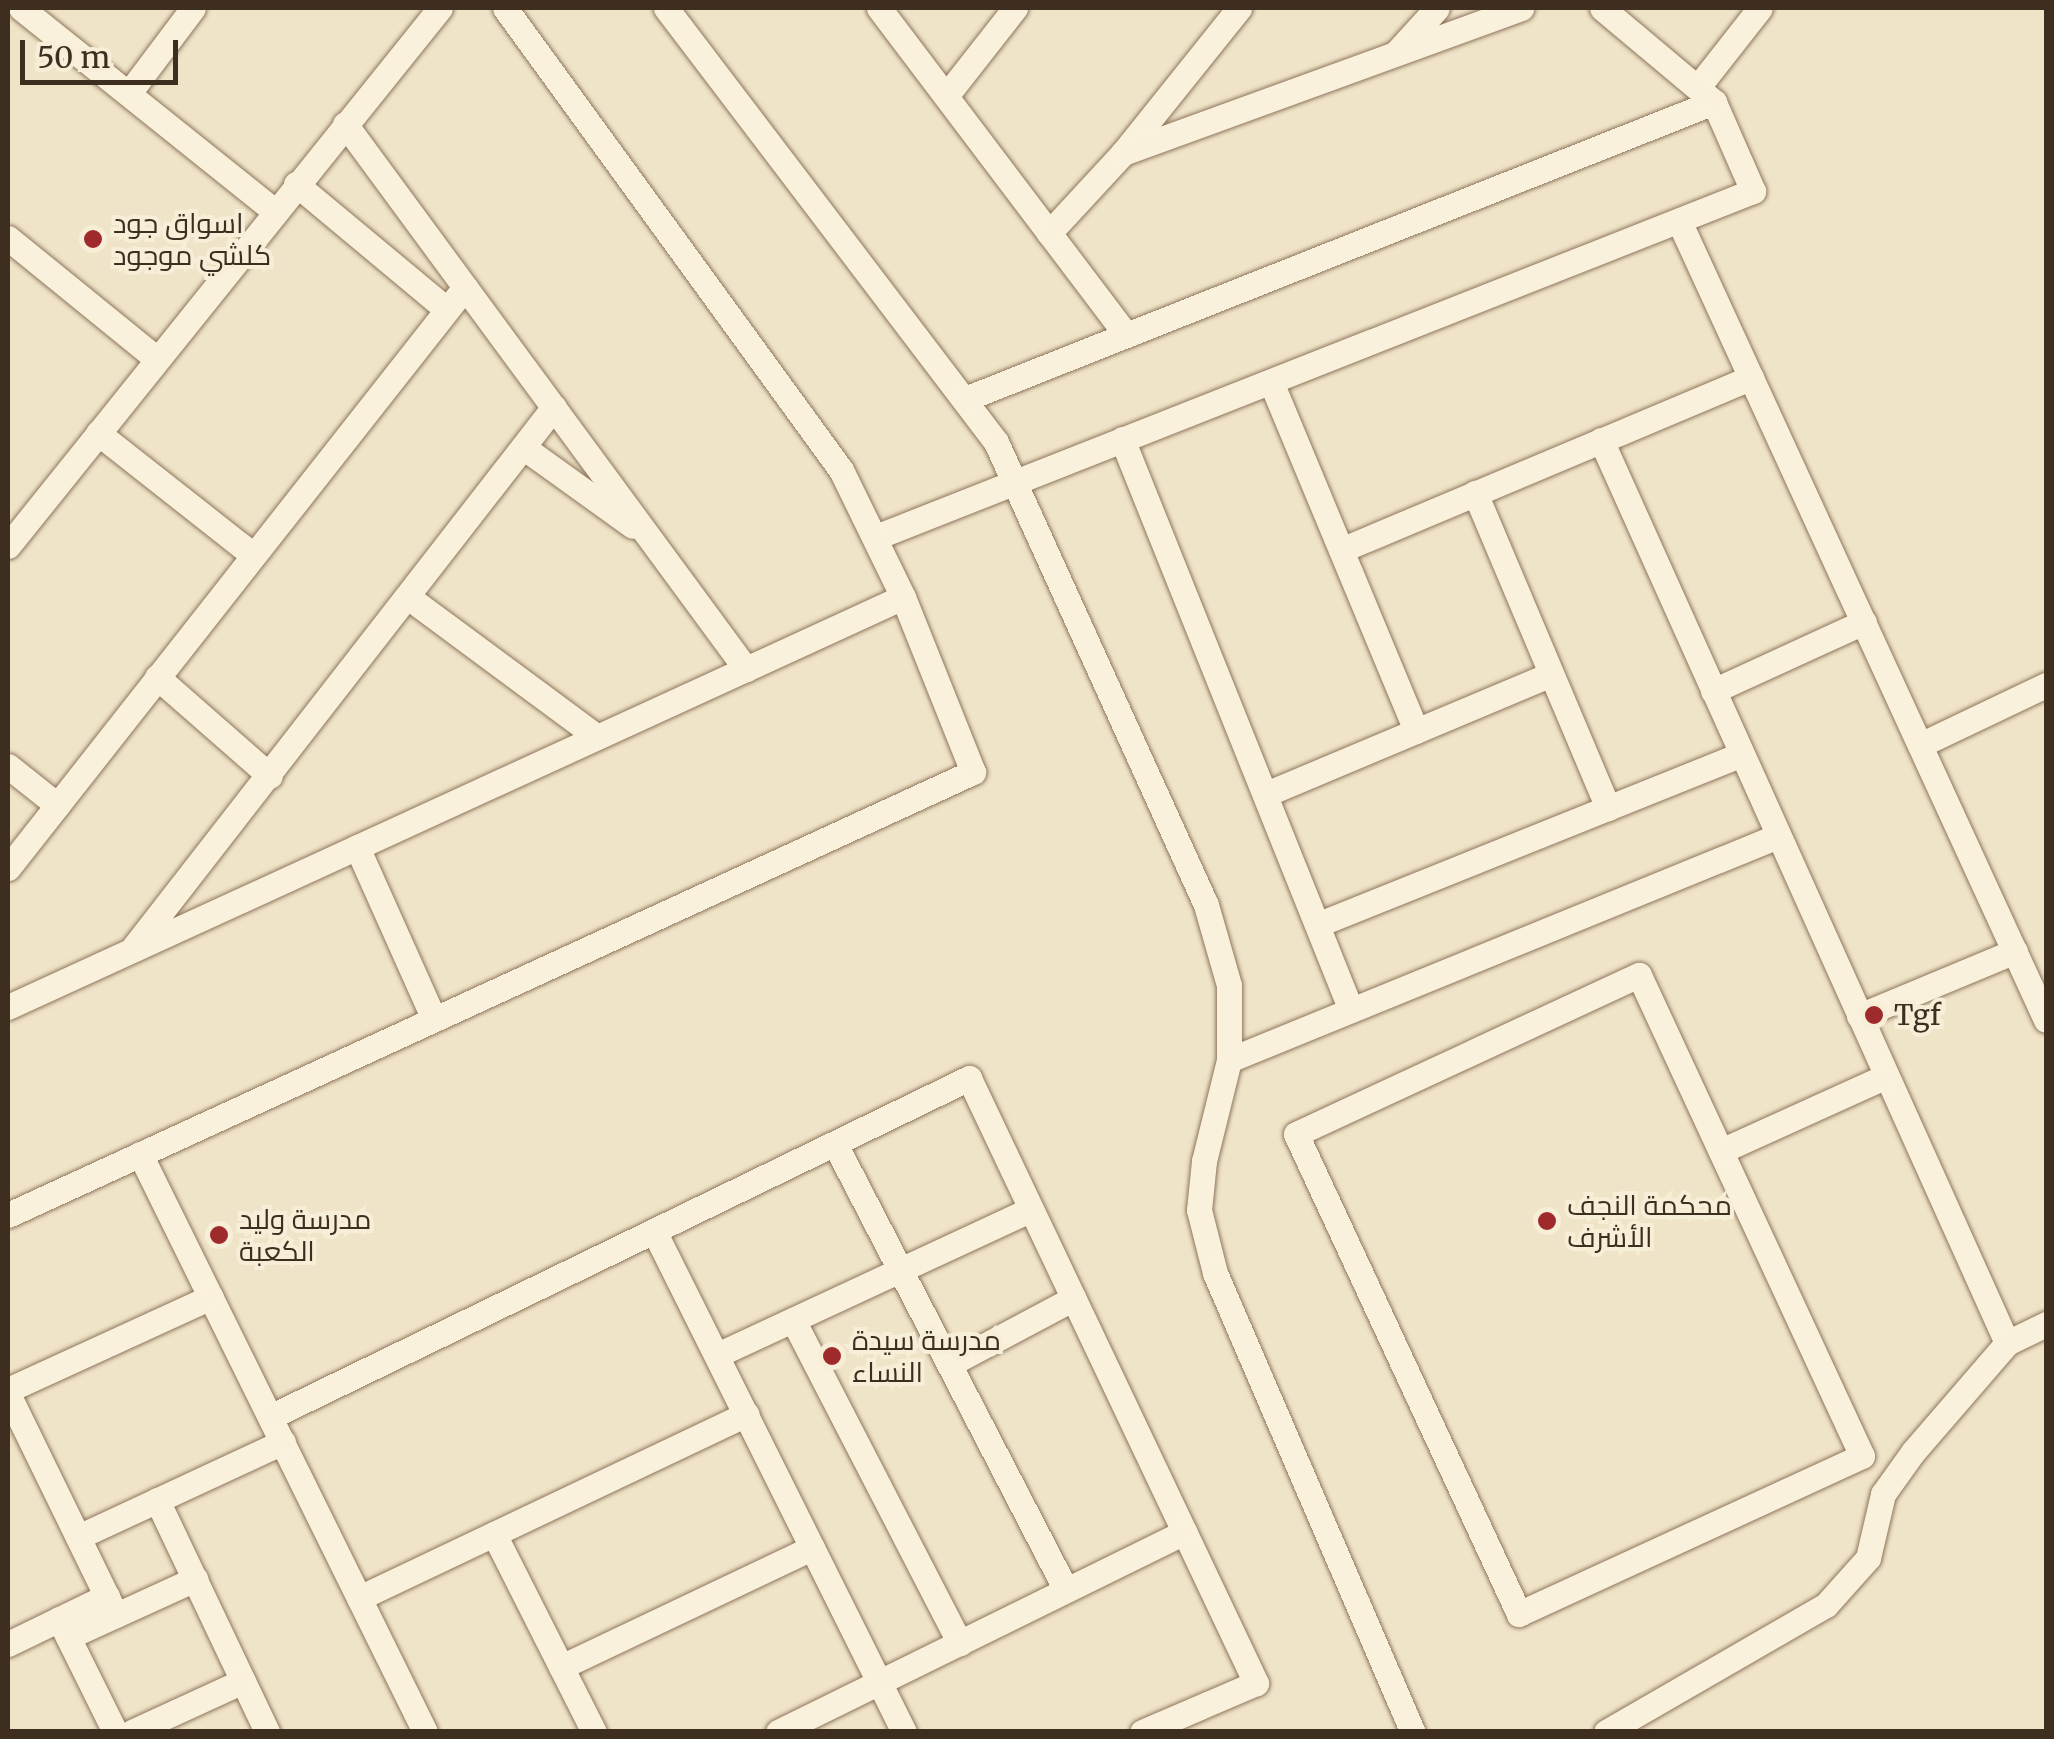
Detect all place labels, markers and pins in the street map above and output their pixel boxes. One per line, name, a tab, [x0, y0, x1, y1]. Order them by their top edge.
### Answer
place label: اسواق جود كلشي موجود	[113, 206, 271, 272]
marker: اسواق جود كلشي موجود	[82, 228, 104, 250]
place label: Tgf	[1894, 998, 1941, 1032]
marker: Tgf	[1863, 1004, 1885, 1026]
place label: محكمة النجف الأشرف	[1567, 1188, 1732, 1254]
place label: مدرسة وليد الكعبة	[239, 1202, 371, 1268]
marker: محكمة النجف الأشرف	[1536, 1210, 1558, 1232]
marker: مدرسة وليد الكعبة	[208, 1224, 230, 1246]
place label: مدرسة سيدة النساء	[852, 1323, 1001, 1389]
marker: مدرسة سيدة النساء	[821, 1345, 843, 1367]

